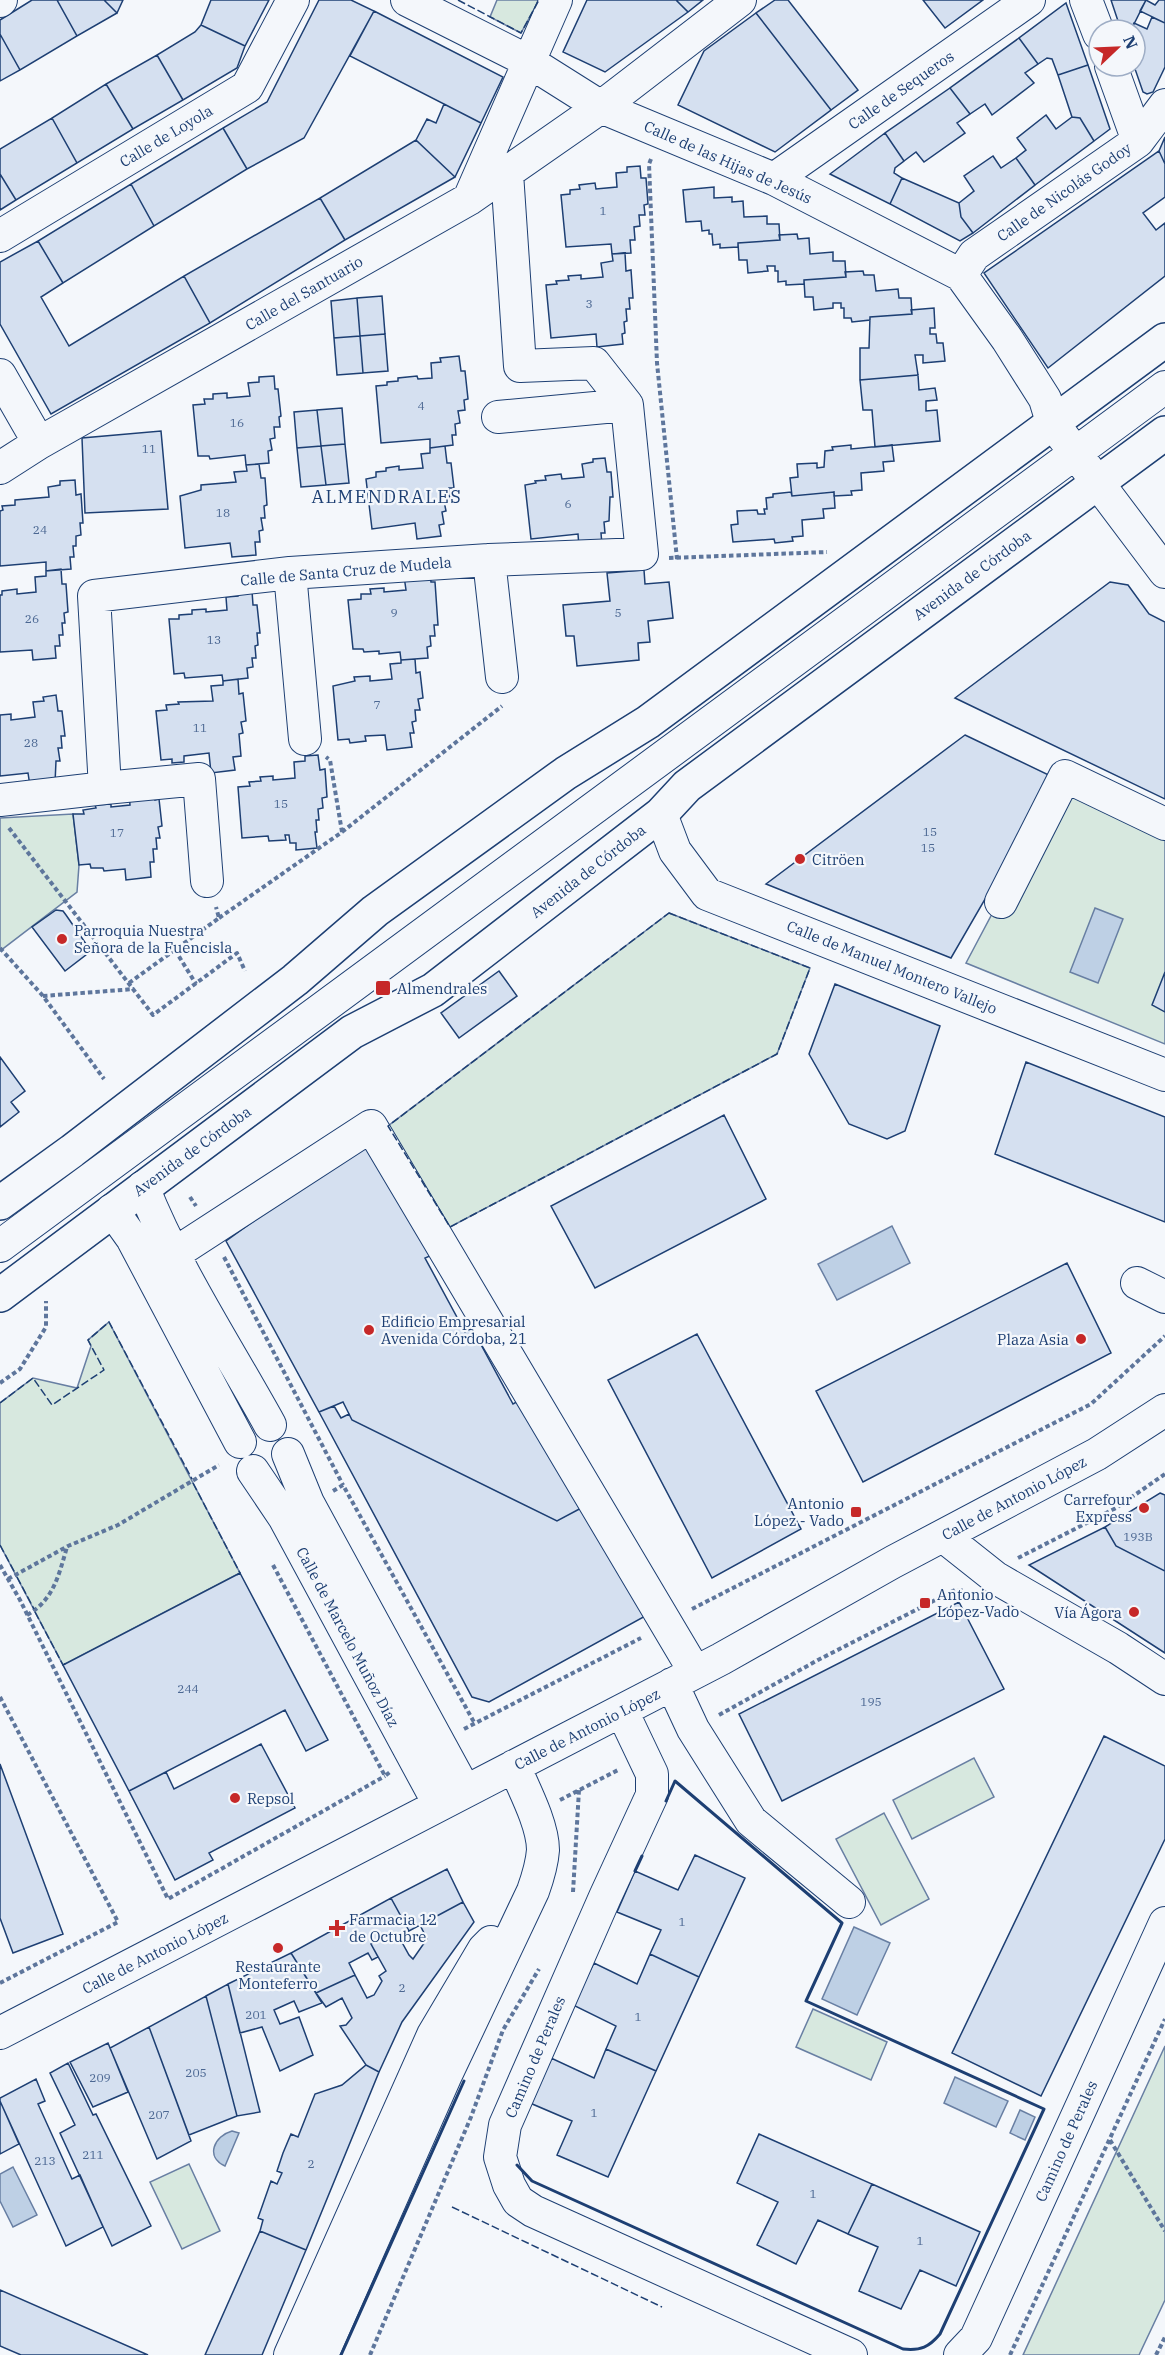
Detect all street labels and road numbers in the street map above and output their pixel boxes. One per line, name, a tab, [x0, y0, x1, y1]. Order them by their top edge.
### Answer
street label: Calle de Sequeros	[844, 46, 958, 134]
street label: Calle de Loyola	[116, 101, 216, 171]
street label: Calle de las Hijas de Jesús	[641, 116, 815, 208]
street label: Calle de Nicolás Godoy	[993, 138, 1135, 246]
street label: Calle del Santuario	[242, 252, 366, 334]
street label: Avenida de Córdoba	[909, 526, 1035, 624]
street label: Calle de Santa Cruz de Mudela	[239, 552, 453, 590]
street label: Avenida de Córdoba	[527, 820, 649, 922]
street label: Calle de Manuel Montero Vallejo	[784, 916, 1000, 1018]
street label: Avenida de Córdoba	[129, 1102, 255, 1200]
street label: Calle de Antonio López	[938, 1452, 1090, 1544]
street label: Calle de Marcelo Muñoz Díaz	[292, 1544, 404, 1730]
street label: Calle de Antonio López	[511, 1684, 663, 1774]
street label: Calle de Antonio López	[79, 1908, 231, 1998]
street label: Camino de Perales	[501, 1993, 569, 2121]
street label: Camino de Perales	[1031, 2077, 1101, 2205]

